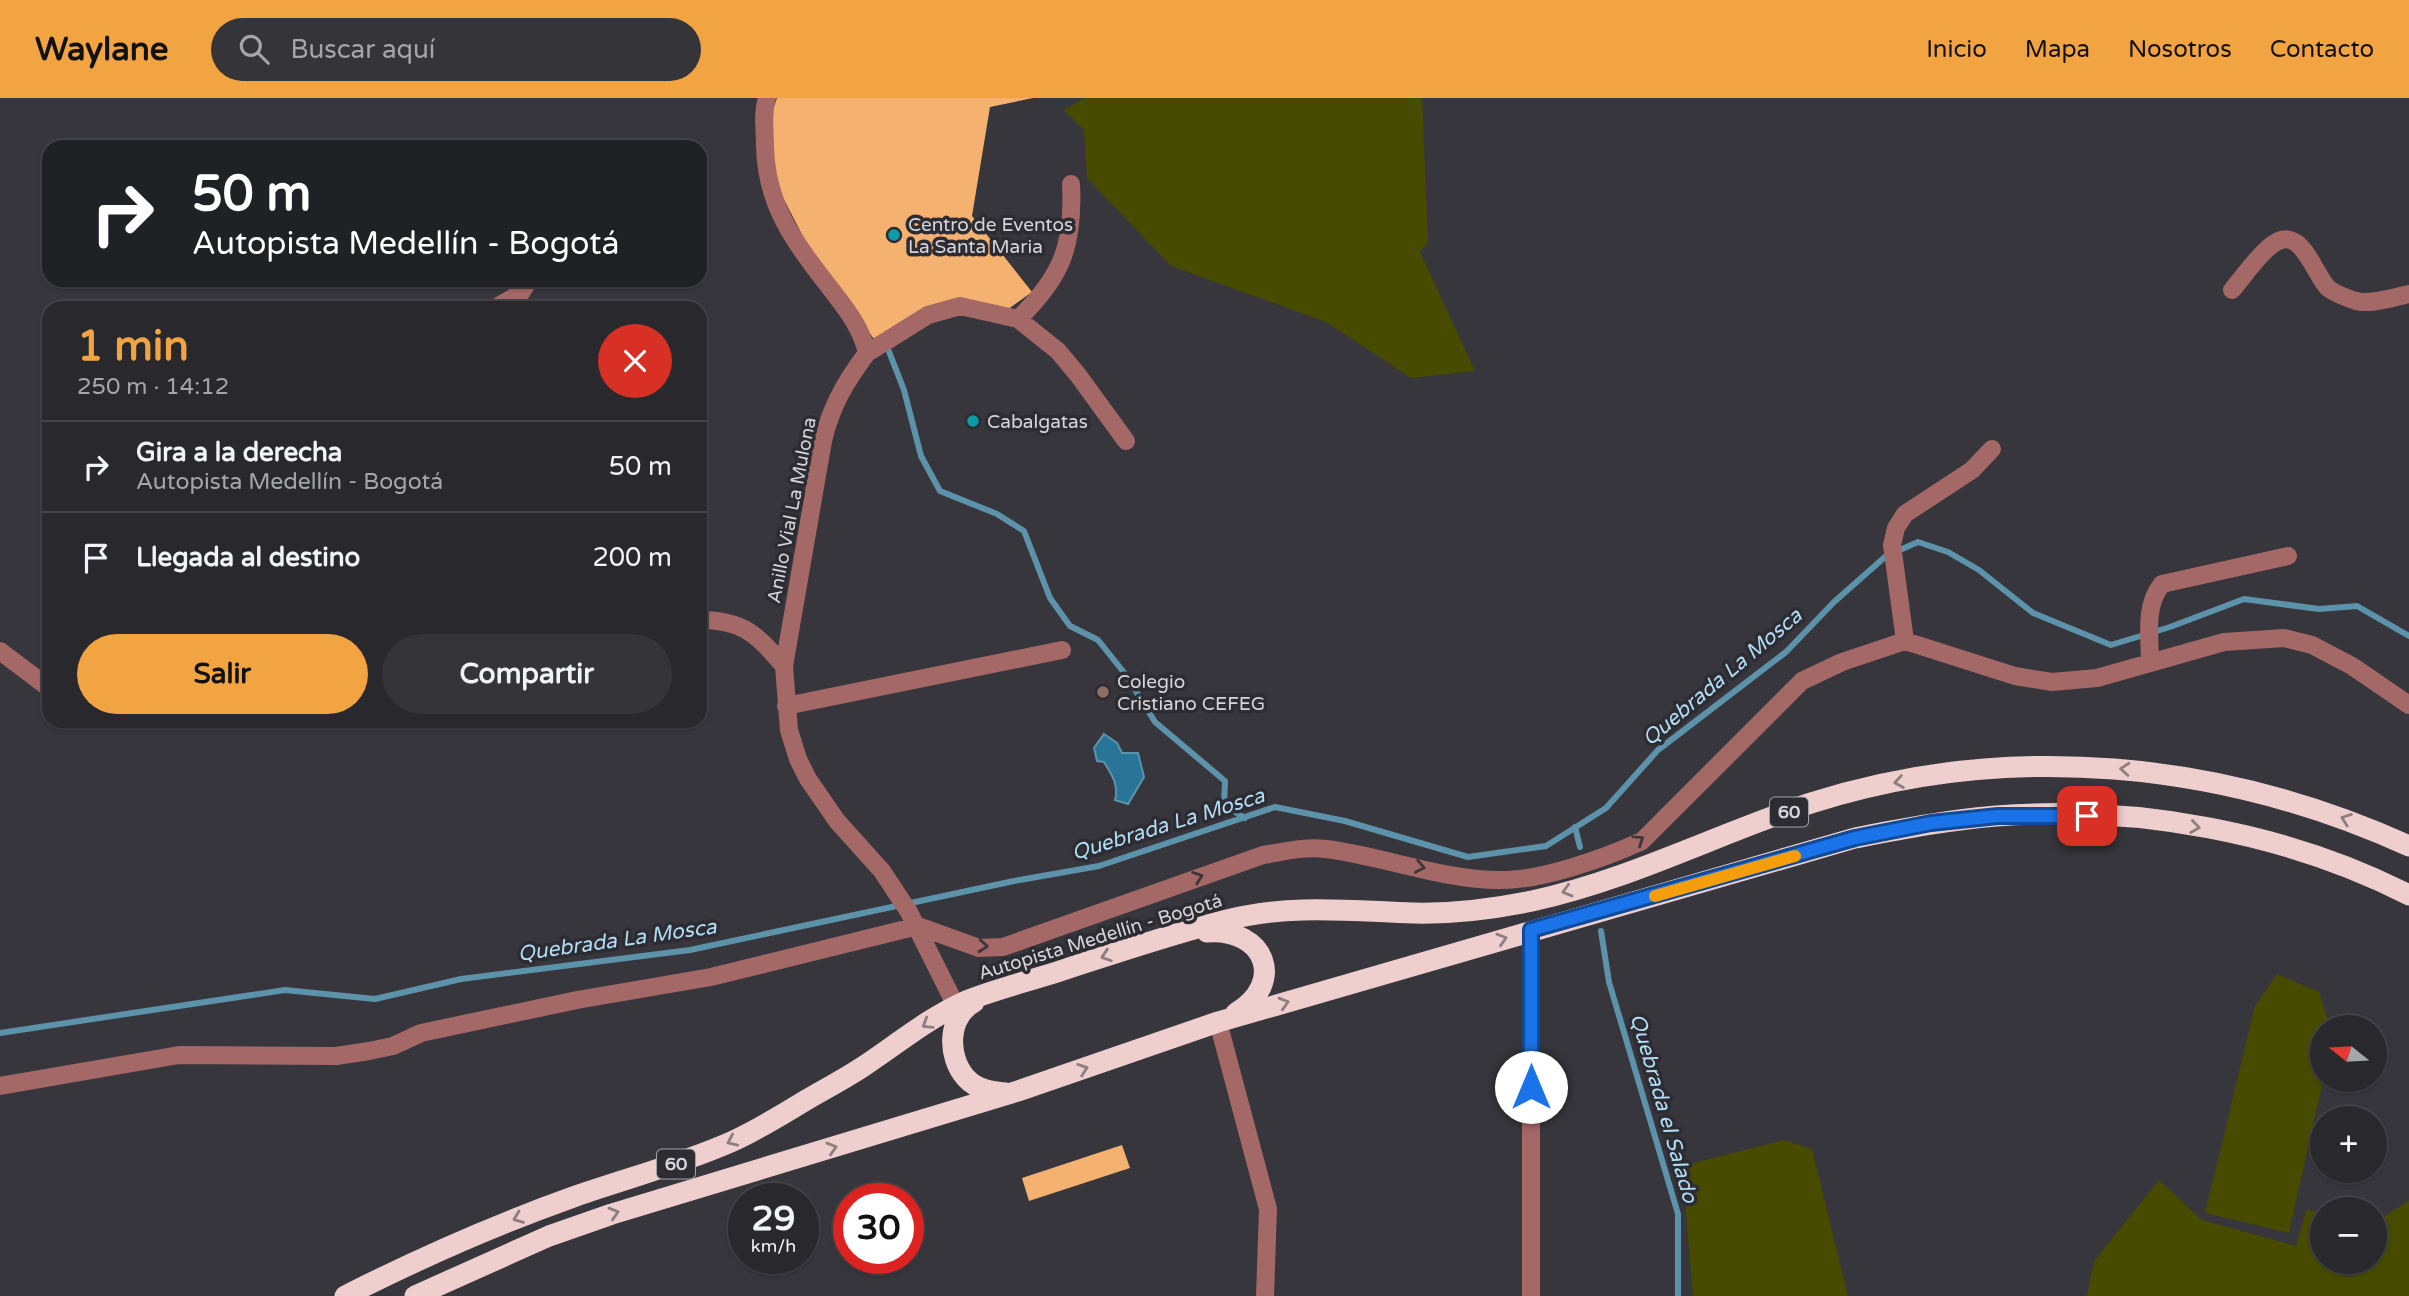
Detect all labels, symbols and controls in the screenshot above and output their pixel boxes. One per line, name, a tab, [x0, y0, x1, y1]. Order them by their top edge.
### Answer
search box	[211, 18, 701, 81]
text: Waylane	[35, 30, 169, 69]
icon: search	[235, 30, 273, 68]
text: Buscar aquí	[291, 34, 435, 65]
text: Inicio	[1926, 35, 1987, 64]
text: Mapa	[2025, 35, 2090, 64]
text: Nosotros	[2128, 35, 2232, 64]
text: Contacto	[2270, 35, 2374, 64]
text: 50 m	[192, 165, 311, 224]
icon: right	[77, 168, 168, 259]
place label: Centro de Eventos La Santa Maria	[908, 214, 1073, 258]
text: Autopista Medellín - Bogotá	[192, 225, 619, 263]
marker: Centro de Eventos La Santa Maria	[886, 227, 902, 243]
text: 1 min	[77, 321, 189, 372]
button: close	[598, 324, 672, 398]
text: 250 m · 14:12	[77, 373, 229, 401]
place label: Cabalgatas	[987, 411, 1088, 433]
marker: Cabalgatas	[965, 413, 981, 429]
street label: Anillo Vial La Mulona	[763, 415, 821, 605]
text: Gira a la derecha	[136, 437, 342, 468]
icon: right	[77, 448, 115, 486]
text: 50 m	[609, 451, 672, 482]
text: Autopista Medellín - Bogotá	[136, 468, 443, 496]
icon: arrive	[77, 539, 115, 577]
text: Llegada al destino	[136, 542, 360, 573]
text: 200 m	[592, 542, 672, 573]
water label: Quebrada La Mosca	[1638, 603, 1808, 751]
button: Salir	[77, 634, 368, 714]
button: Compartir	[382, 634, 672, 714]
place label: Colegio Cristiano CEFEG	[1117, 671, 1265, 715]
marker: Colegio Cristiano CEFEG	[1095, 684, 1111, 700]
one-way arrow	[2119, 762, 2130, 777]
one-way arrow	[1893, 774, 1905, 789]
water label: Quebrada La Mosca	[1069, 783, 1269, 866]
pin	[2057, 786, 2117, 846]
icon: arrive	[2068, 797, 2106, 835]
road number: 60	[1770, 798, 1808, 826]
one-way arrow	[2341, 813, 2353, 827]
one-way arrow	[2189, 819, 2201, 834]
one-way arrow	[1631, 836, 1644, 848]
one-way arrow	[1414, 859, 1426, 874]
one-way arrow	[1192, 871, 1204, 885]
one-way arrow	[1561, 883, 1573, 898]
street label: Autopista Medellín - Bogotá	[976, 889, 1225, 985]
water label: Quebrada La Mosca	[516, 914, 719, 967]
one-way arrow	[1496, 933, 1508, 947]
one-way arrow	[978, 938, 989, 953]
one-way arrow	[1100, 948, 1112, 963]
one-way arrow	[1278, 996, 1290, 1011]
water label: Quebrada el Salado	[1625, 1011, 1703, 1207]
one-way arrow	[921, 1015, 934, 1028]
north arrow	[2310, 1015, 2387, 1092]
map controls	[2310, 1015, 2387, 1274]
position arrow	[1494, 1050, 1568, 1124]
one-way arrow	[1076, 1063, 1088, 1077]
button: +	[2310, 1106, 2387, 1183]
one-way arrow	[727, 1133, 739, 1147]
one-way arrow	[825, 1142, 838, 1156]
road number: 60	[657, 1149, 695, 1178]
speed limit sign: 30	[833, 1183, 924, 1274]
button: −	[2310, 1197, 2387, 1274]
text: 29	[752, 1198, 795, 1240]
one-way arrow	[608, 1207, 620, 1222]
one-way arrow	[513, 1209, 525, 1223]
text: km/h	[751, 1235, 796, 1257]

